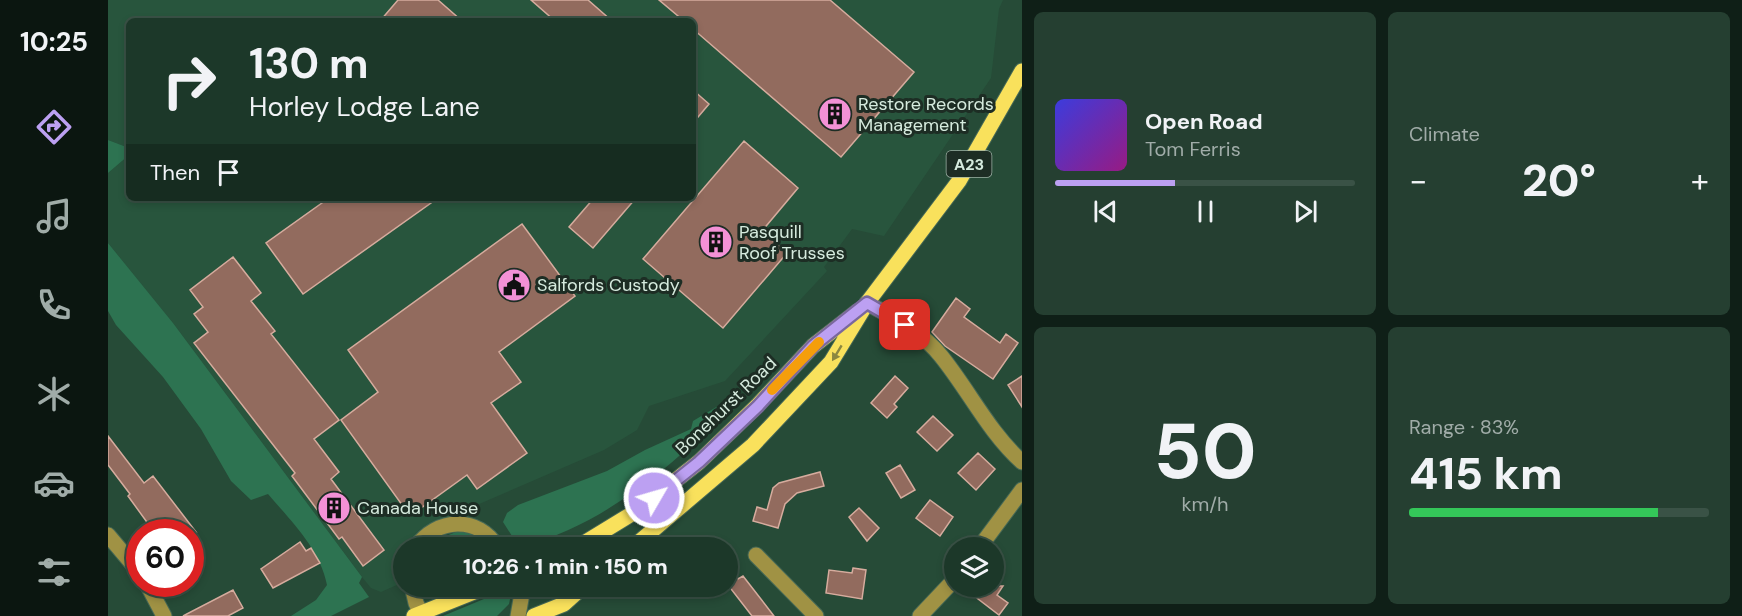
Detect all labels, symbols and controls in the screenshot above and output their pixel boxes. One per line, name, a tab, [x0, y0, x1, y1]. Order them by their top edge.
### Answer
text: 10:25	[20, 24, 88, 59]
text: 130 m	[249, 36, 369, 91]
icon: right	[150, 42, 228, 120]
text: Horley Lodge Lane	[249, 89, 480, 124]
place label: Restore Records Management	[858, 92, 994, 137]
building icon: Restore Records Management	[817, 96, 853, 132]
icon: directions	[33, 106, 75, 148]
text: Open Road	[1145, 107, 1263, 136]
text: Climate	[1409, 121, 1480, 147]
text: Tom Ferris	[1145, 136, 1241, 162]
road number: A23	[946, 151, 992, 177]
text: 20°	[1522, 151, 1596, 210]
icon: arrive	[212, 156, 245, 189]
text: Then	[150, 158, 200, 187]
text: −	[1409, 159, 1427, 202]
text: +	[1691, 159, 1709, 202]
icon: music	[33, 195, 75, 237]
icon: previous	[1089, 195, 1122, 228]
icon: pause	[1189, 195, 1222, 228]
icon: next	[1289, 195, 1322, 228]
place label: Pasquill Roof Trusses	[739, 220, 845, 265]
building icon: Pasquill Roof Trusses	[698, 224, 734, 260]
public building icon: Salfords Custody	[496, 267, 532, 303]
place label: Salfords Custody	[537, 273, 680, 297]
icon: phone	[33, 284, 75, 326]
pin	[879, 299, 930, 350]
icon: arrive	[888, 308, 921, 341]
one-way arrow	[831, 345, 842, 361]
street label: Bonehurst Road	[670, 352, 782, 460]
icon: climate	[33, 373, 75, 415]
text: 50	[1153, 401, 1257, 502]
text: Range · 83%	[1409, 414, 1519, 440]
text: 415 km	[1409, 444, 1563, 503]
icon: car	[33, 462, 75, 504]
position arrow	[622, 466, 686, 530]
building icon: Canada House	[316, 490, 352, 526]
text: km/h	[1181, 491, 1229, 517]
place label: Canada House	[357, 496, 478, 520]
speed limit sign: 60	[126, 519, 204, 597]
map controls	[944, 537, 1004, 597]
button: layers	[944, 537, 1004, 597]
icon: filters	[33, 551, 75, 593]
text: 10:26 · 1 min · 150 m	[463, 552, 668, 581]

